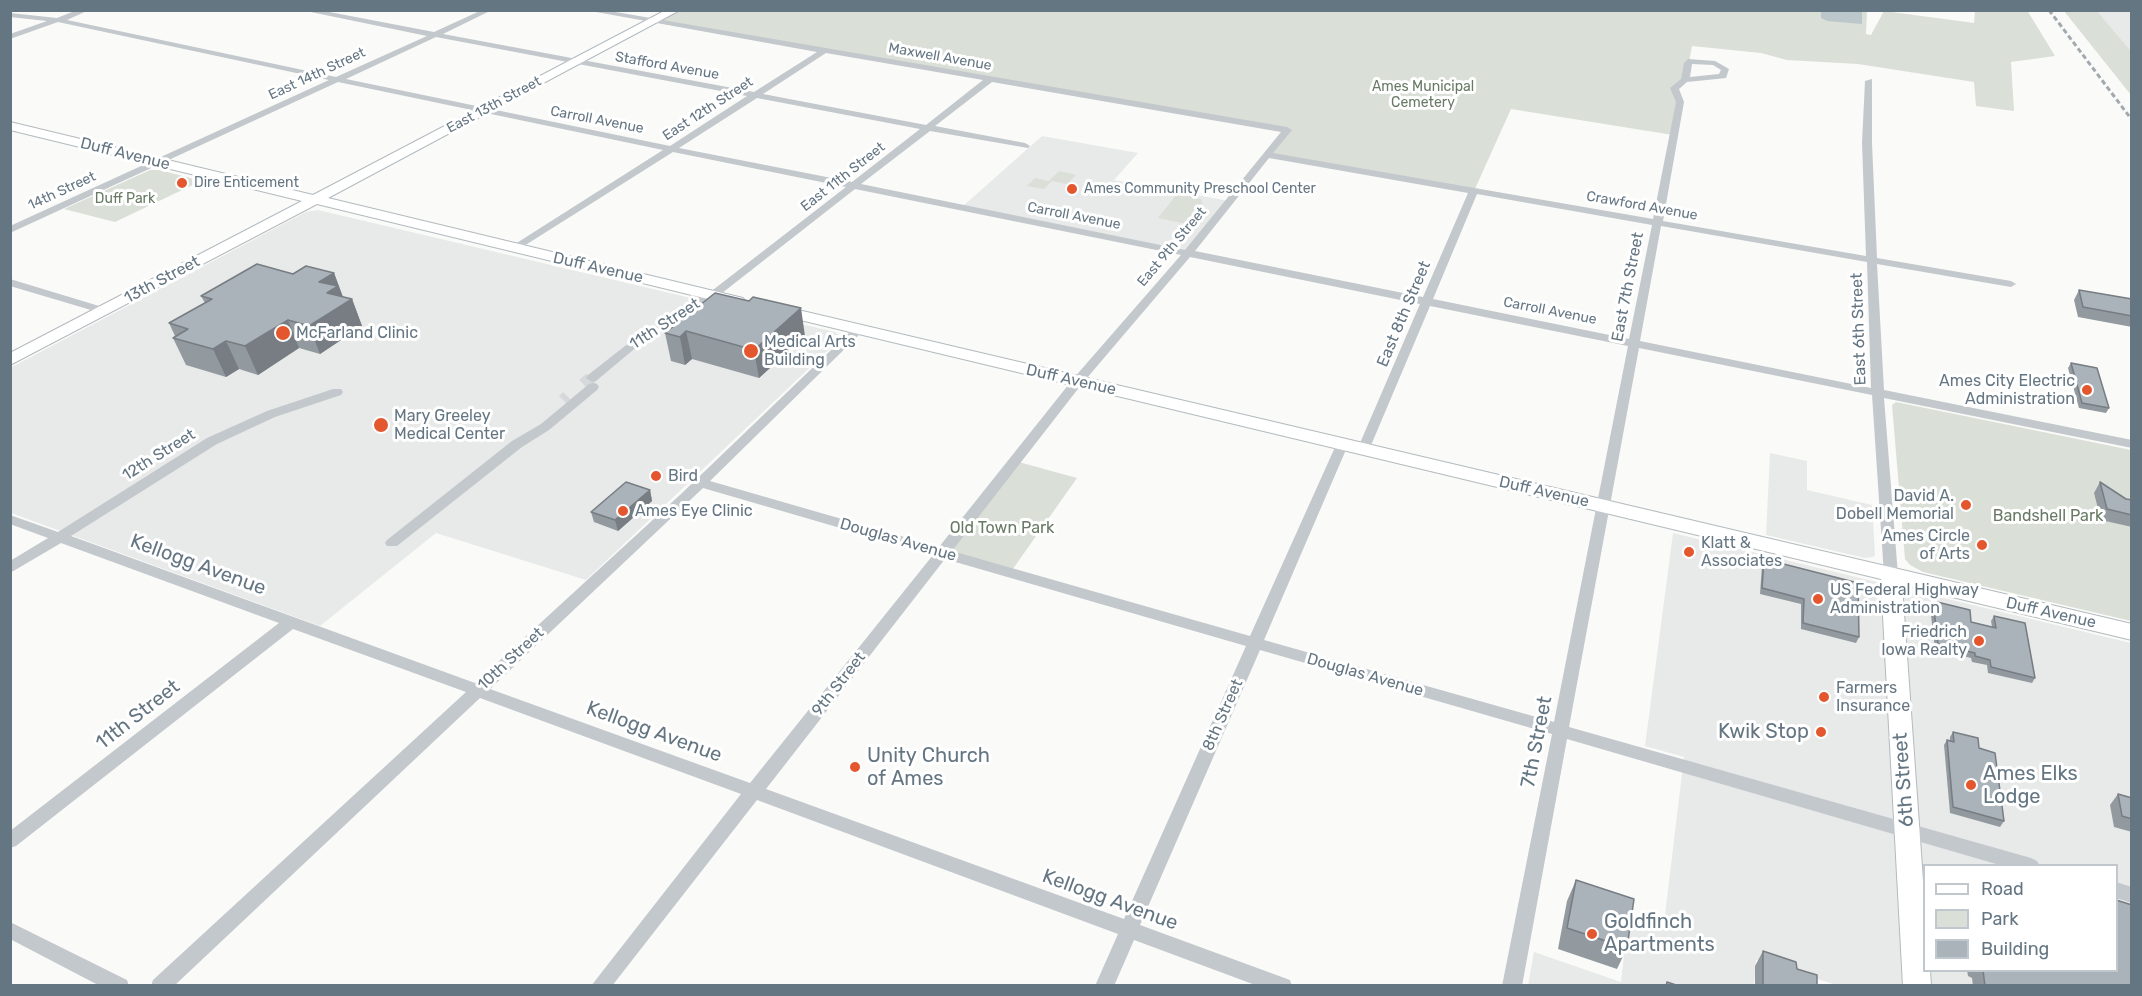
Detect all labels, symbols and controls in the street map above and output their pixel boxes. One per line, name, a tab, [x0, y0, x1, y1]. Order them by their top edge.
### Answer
street label: Maxwell Avenue	[887, 40, 993, 74]
street label: East 14th Street	[266, 44, 368, 104]
street label: Stafford Avenue	[614, 49, 720, 83]
street label: East 13th Street	[444, 73, 544, 137]
street label: East 12th Street	[660, 74, 756, 144]
park label: Ames Municipal Cemetery	[1372, 79, 1474, 112]
street label: Carroll Avenue	[549, 103, 645, 137]
street label: Duff Avenue	[78, 134, 172, 174]
street label: East 11th Street	[798, 139, 888, 215]
street label: 14th Street	[26, 168, 98, 214]
place label: Dire Enticement	[194, 175, 299, 191]
marker: Dire Enticement	[175, 176, 189, 190]
place label: Ames Community Preschool Center	[1084, 181, 1316, 197]
marker: Ames Community Preschool Center	[1065, 182, 1079, 196]
street label: Crawford Avenue	[1585, 188, 1699, 224]
park label: Duff Park	[95, 191, 155, 207]
street label: Carroll Avenue	[1026, 199, 1122, 233]
street label: East 9th Street	[1134, 204, 1210, 290]
street label: East 7th Street	[1608, 231, 1648, 343]
street label: Duff Avenue	[551, 248, 645, 288]
street label: 13th Street	[121, 252, 203, 308]
street label: East 8th Street	[1373, 258, 1435, 370]
street label: East 6th Street	[1847, 272, 1871, 386]
street label: 11th Street	[626, 294, 704, 354]
street label: Carroll Avenue	[1502, 294, 1598, 328]
place label: McFarland Clinic	[296, 323, 418, 343]
marker: McFarland Clinic	[274, 324, 292, 342]
place label: Medical Arts Building	[764, 332, 856, 370]
marker: Medical Arts Building	[742, 342, 760, 360]
street label: Duff Avenue	[1024, 360, 1118, 400]
place label: Ames City Electric Administration	[1939, 371, 2075, 409]
marker: Ames City Electric Administration	[2080, 383, 2094, 397]
place label: Mary Greeley Medical Center	[394, 406, 505, 444]
marker: Mary Greeley Medical Center	[372, 416, 390, 434]
street label: 12th Street	[119, 425, 199, 485]
place label: Bird	[668, 466, 698, 486]
marker: Bird	[649, 469, 663, 483]
street label: Duff Avenue	[1497, 472, 1591, 512]
place label: David A. Dobell Memorial	[1836, 486, 1954, 524]
marker: David A. Dobell Memorial	[1959, 498, 1973, 512]
place label: Ames Eye Clinic	[635, 501, 753, 521]
marker: Ames Eye Clinic	[616, 504, 630, 518]
park label: Bandshell Park	[1993, 506, 2103, 526]
street label: Douglas Avenue	[838, 514, 958, 566]
park label: Old Town Park	[950, 518, 1054, 538]
place label: Ames Circle of Arts	[1882, 526, 1970, 564]
street label: Kellogg Avenue	[127, 529, 269, 601]
place label: Klatt & Associates	[1701, 533, 1782, 571]
marker: Ames Circle of Arts	[1975, 538, 1989, 552]
marker: Klatt & Associates	[1682, 545, 1696, 559]
place label: US Federal Highway Administration	[1830, 580, 1979, 618]
marker: US Federal Highway Administration	[1811, 592, 1825, 606]
street label: Duff Avenue	[2004, 593, 2098, 633]
place label: Friedrich Iowa Realty	[1881, 622, 1967, 660]
street label: 10th Street	[474, 624, 548, 694]
marker: Friedrich Iowa Realty	[1972, 634, 1986, 648]
street label: 9th Street	[808, 648, 870, 720]
street label: Douglas Avenue	[1305, 649, 1425, 701]
street label: 11th Street	[91, 675, 185, 755]
street label: 8th Street	[1199, 676, 1247, 754]
place label: Farmers Insurance	[1836, 678, 1910, 716]
marker: Farmers Insurance	[1817, 690, 1831, 704]
street label: 7th Street	[1516, 694, 1558, 790]
street label: Kellogg Avenue	[583, 696, 725, 768]
place label: Kwik Stop	[1718, 720, 1809, 744]
marker: Kwik Stop	[1814, 725, 1828, 739]
street label: 6th Street	[1889, 732, 1919, 828]
place label: Unity Church of Ames	[867, 744, 990, 791]
marker: Unity Church of Ames	[848, 760, 862, 774]
place label: Ames Elks Lodge	[1983, 762, 2078, 809]
marker: Ames Elks Lodge	[1964, 778, 1978, 792]
street label: Kellogg Avenue	[1039, 864, 1181, 936]
legend	[1923, 864, 2118, 972]
text: Road	[1981, 878, 2024, 900]
text: Park	[1981, 908, 2018, 930]
place label: Goldfinch Apartments	[1604, 910, 1715, 957]
marker: Goldfinch Apartments	[1585, 927, 1599, 941]
text: Building	[1981, 938, 2049, 960]

